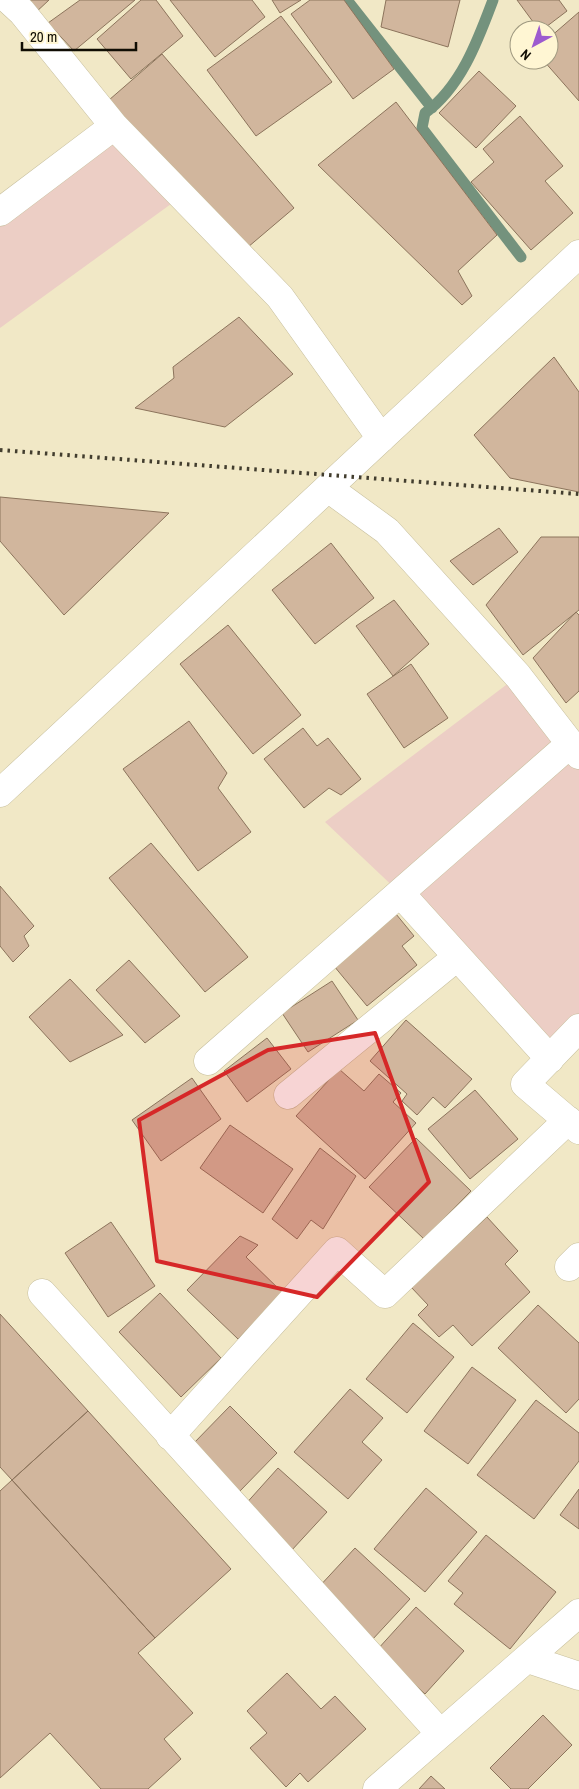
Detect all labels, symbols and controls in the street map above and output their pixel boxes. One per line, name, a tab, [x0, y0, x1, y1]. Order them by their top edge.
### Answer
scale bar	[22, 20, 136, 52]
north arrow	[509, 20, 559, 70]
text: 20 m	[30, 26, 57, 47]
text: N	[517, 45, 535, 65]

